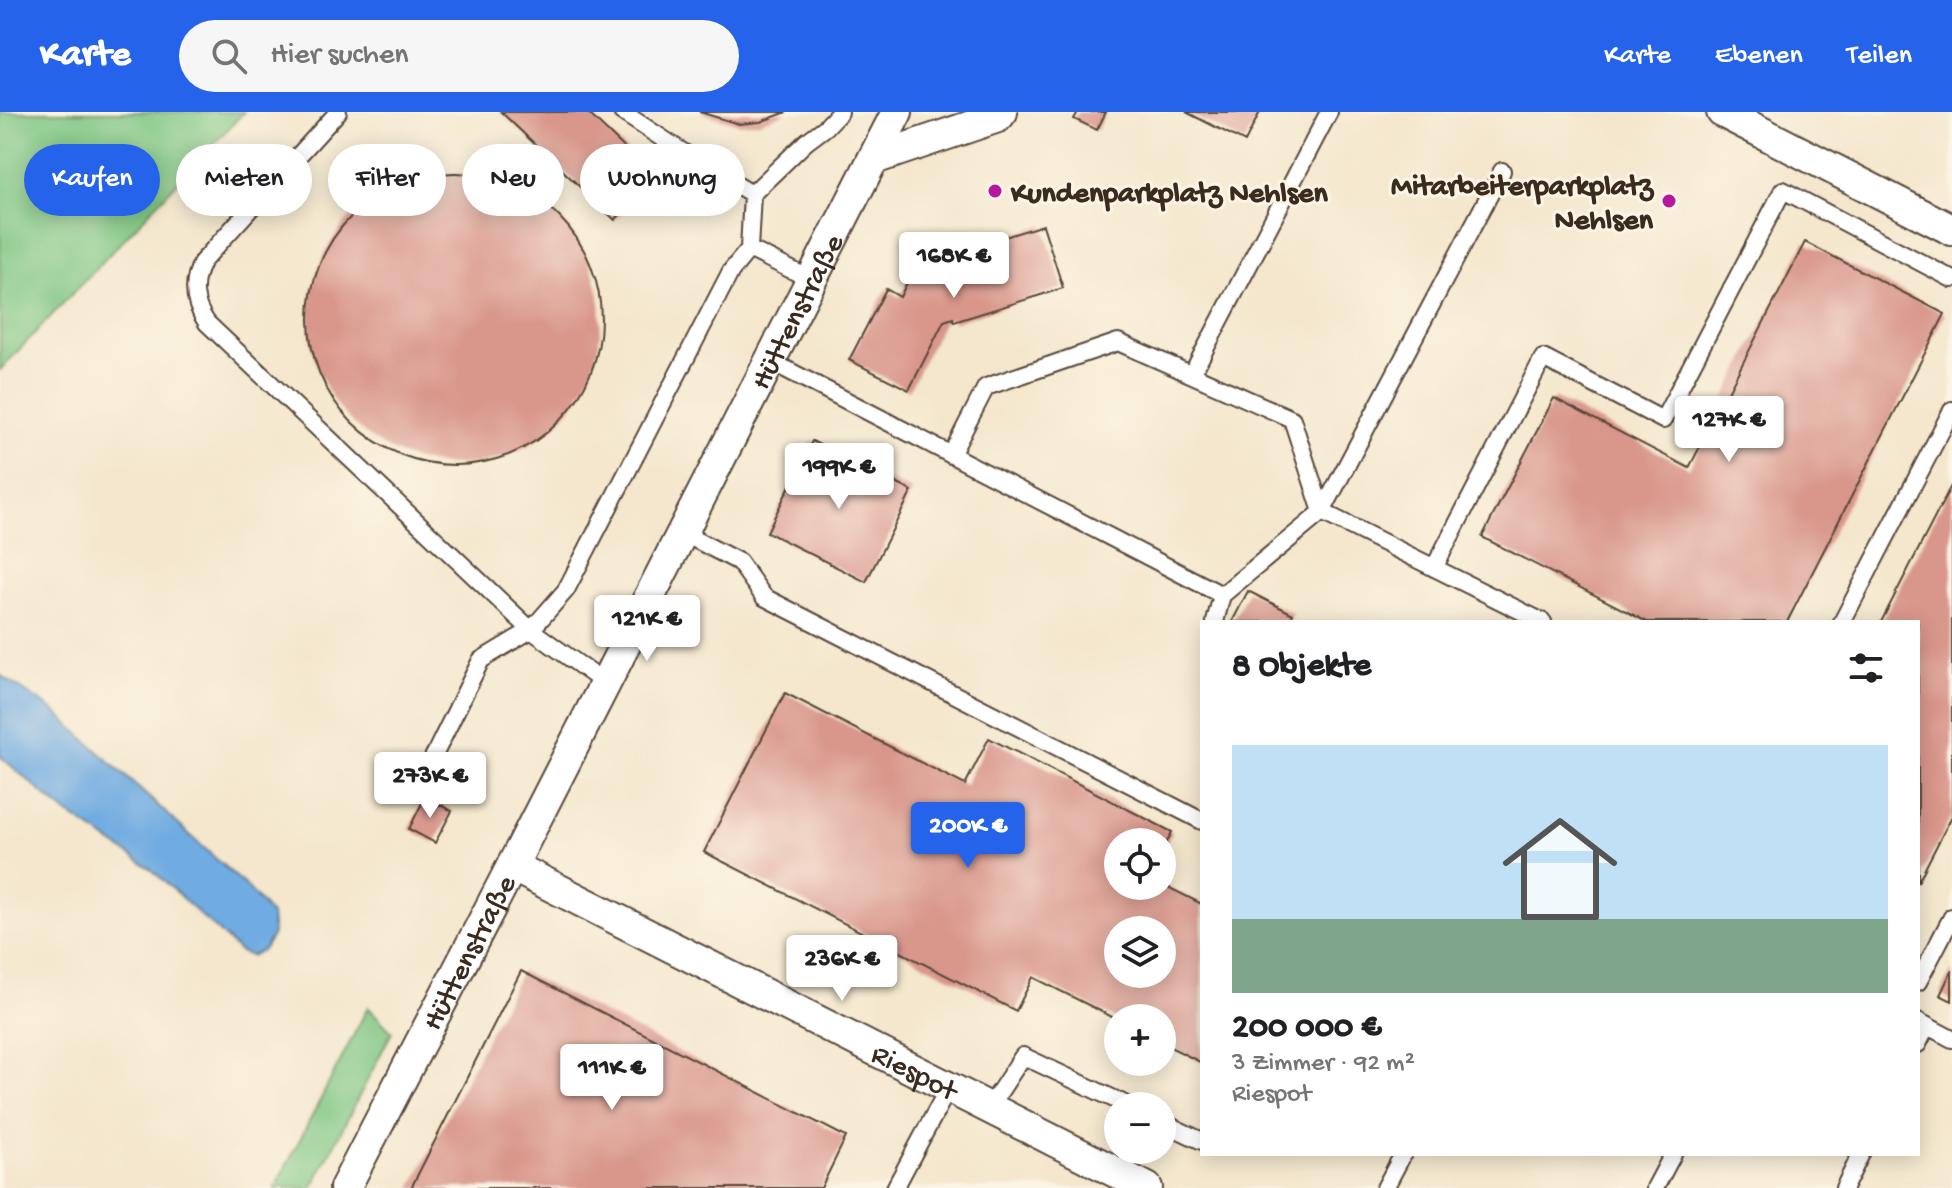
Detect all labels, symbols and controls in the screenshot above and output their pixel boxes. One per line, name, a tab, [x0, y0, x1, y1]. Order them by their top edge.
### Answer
search box	[179, 20, 739, 92]
text: Karte	[40, 34, 131, 78]
icon: search	[207, 34, 251, 78]
text: Hier suchen	[271, 39, 409, 74]
text: Karte	[1604, 40, 1671, 73]
text: Ebenen	[1715, 40, 1803, 73]
text: Teilen	[1847, 40, 1912, 73]
chip: Kaufen	[24, 144, 160, 216]
chip: Mieten	[176, 144, 312, 216]
chip: Filter	[328, 144, 446, 216]
chip: Neu	[462, 144, 564, 216]
chip: Wohnung	[580, 144, 745, 216]
place label: Mitarbeiterparkplatz Nehlsen	[1391, 171, 1655, 240]
place label: Kundenparkplatz Nehlsen	[1010, 178, 1329, 213]
marker: Kundenparkplatz Nehlsen	[986, 182, 1004, 200]
marker: Mitarbeiterparkplatz Nehlsen	[1660, 192, 1678, 210]
street label: Hüttenstraße	[745, 229, 854, 397]
pin: 168K €	[889, 232, 1019, 300]
text: 168K €	[917, 242, 991, 273]
pin: 127K €	[1664, 396, 1794, 464]
text: 127K €	[1693, 406, 1765, 437]
pin: 199K €	[774, 443, 904, 511]
text: 199K €	[803, 453, 875, 484]
pin: 121K €	[582, 595, 712, 663]
text: 121K €	[612, 605, 682, 636]
icon: filters	[1844, 646, 1888, 690]
text: 8 Objekte	[1232, 648, 1371, 688]
pin: 273K €	[365, 752, 495, 820]
text: 273K €	[392, 762, 468, 793]
icon: home	[1488, 797, 1632, 941]
pin: 200K €	[903, 802, 1033, 870]
text: 200K €	[929, 812, 1007, 843]
map controls	[1104, 828, 1176, 1164]
button: locate	[1104, 828, 1176, 900]
street label: Hüttenstraße	[417, 870, 526, 1037]
button: layers	[1104, 916, 1176, 988]
pin: 236K €	[777, 935, 907, 1003]
text: 236K €	[804, 945, 880, 976]
button: +	[1104, 1004, 1176, 1076]
text: 200 000 €	[1232, 1009, 1382, 1049]
street label: Riespot	[864, 1038, 964, 1112]
pin: 111K €	[547, 1044, 677, 1112]
text: 3 Zimmer · 92 m²	[1232, 1049, 1415, 1080]
text: 111K €	[578, 1054, 646, 1085]
text: Riespot	[1232, 1080, 1311, 1111]
button: −	[1104, 1092, 1176, 1164]

